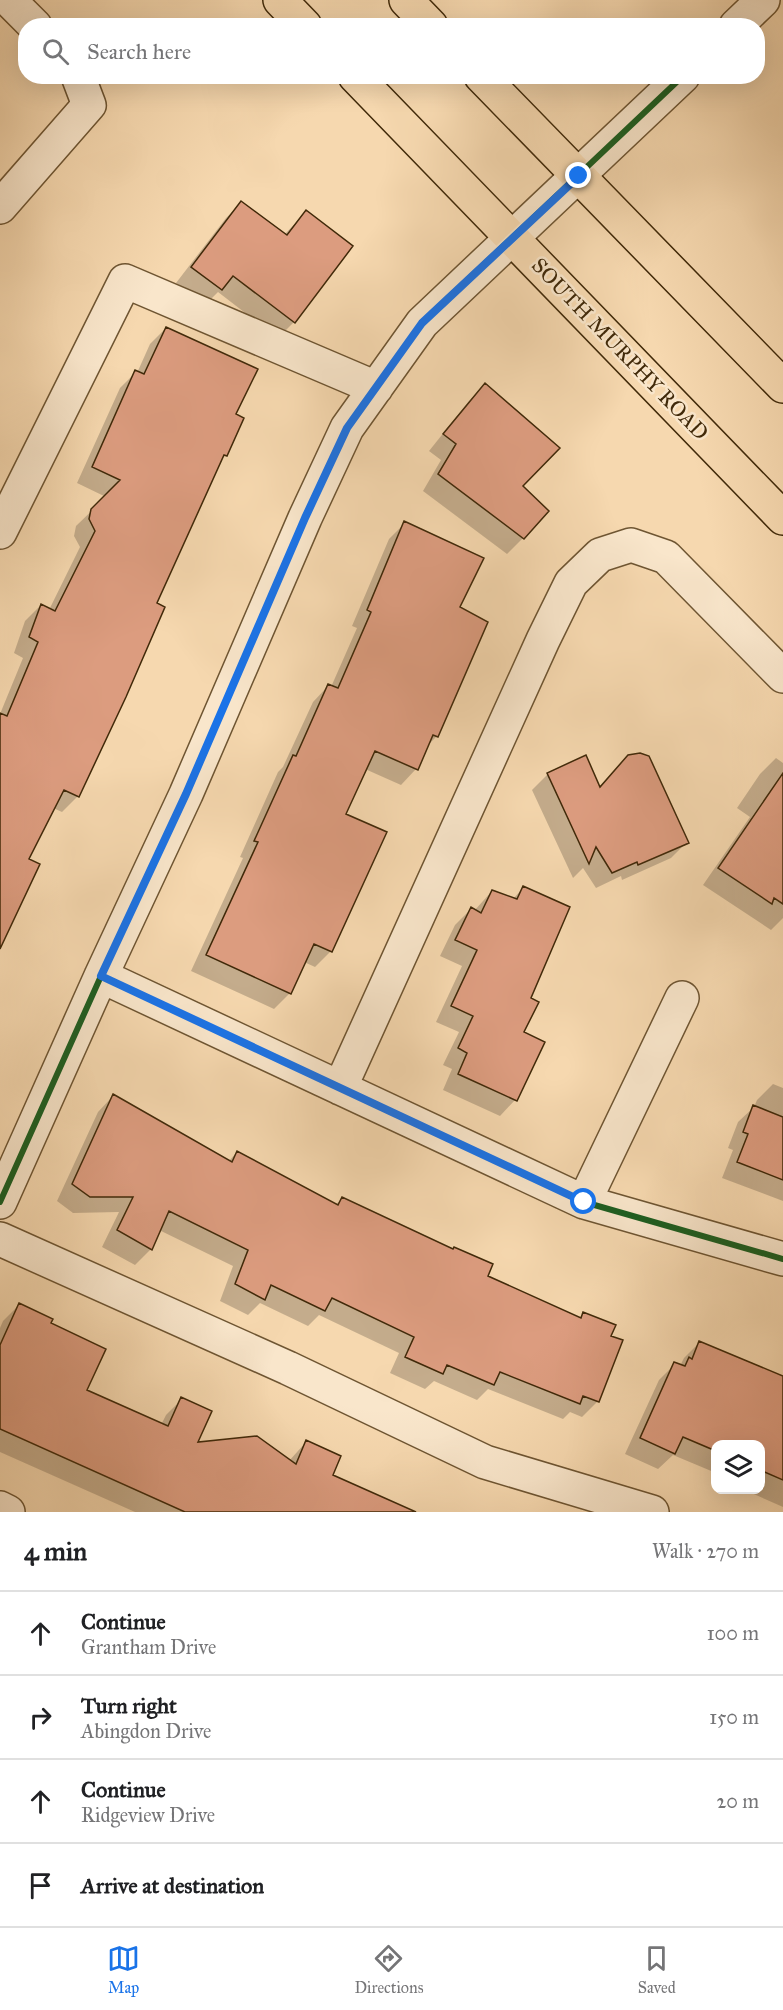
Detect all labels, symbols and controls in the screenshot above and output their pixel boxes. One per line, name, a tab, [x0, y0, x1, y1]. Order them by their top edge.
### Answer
search box	[18, 18, 765, 84]
icon: search	[39, 35, 72, 68]
text: Search here	[87, 38, 191, 65]
route end	[565, 162, 591, 188]
street label: SOUTH MURPHY ROAD	[526, 252, 714, 446]
route start	[570, 1188, 596, 1214]
map controls	[711, 1440, 765, 1494]
button: layers	[711, 1440, 765, 1494]
text: 4 min	[24, 1535, 87, 1567]
text: Walk · 270 m	[652, 1539, 759, 1563]
text: Continue	[81, 1608, 166, 1635]
icon: ahead	[24, 1617, 57, 1650]
text: 100 m	[707, 1621, 759, 1645]
text: Grantham Drive	[81, 1635, 216, 1659]
text: Turn right	[81, 1692, 177, 1719]
icon: right	[24, 1701, 57, 1734]
text: 150 m	[709, 1705, 759, 1729]
text: Abingdon Drive	[81, 1719, 211, 1743]
text: Continue	[81, 1776, 166, 1803]
icon: ahead	[24, 1785, 57, 1818]
text: 20 m	[716, 1789, 759, 1813]
text: Ridgeview Drive	[81, 1803, 215, 1827]
icon: arrive	[24, 1869, 57, 1902]
text: Arrive at destination	[81, 1872, 264, 1899]
tab: Map	[107, 1942, 140, 1997]
tab: Directions	[354, 1942, 423, 1997]
tab: Saved	[638, 1942, 676, 1997]

